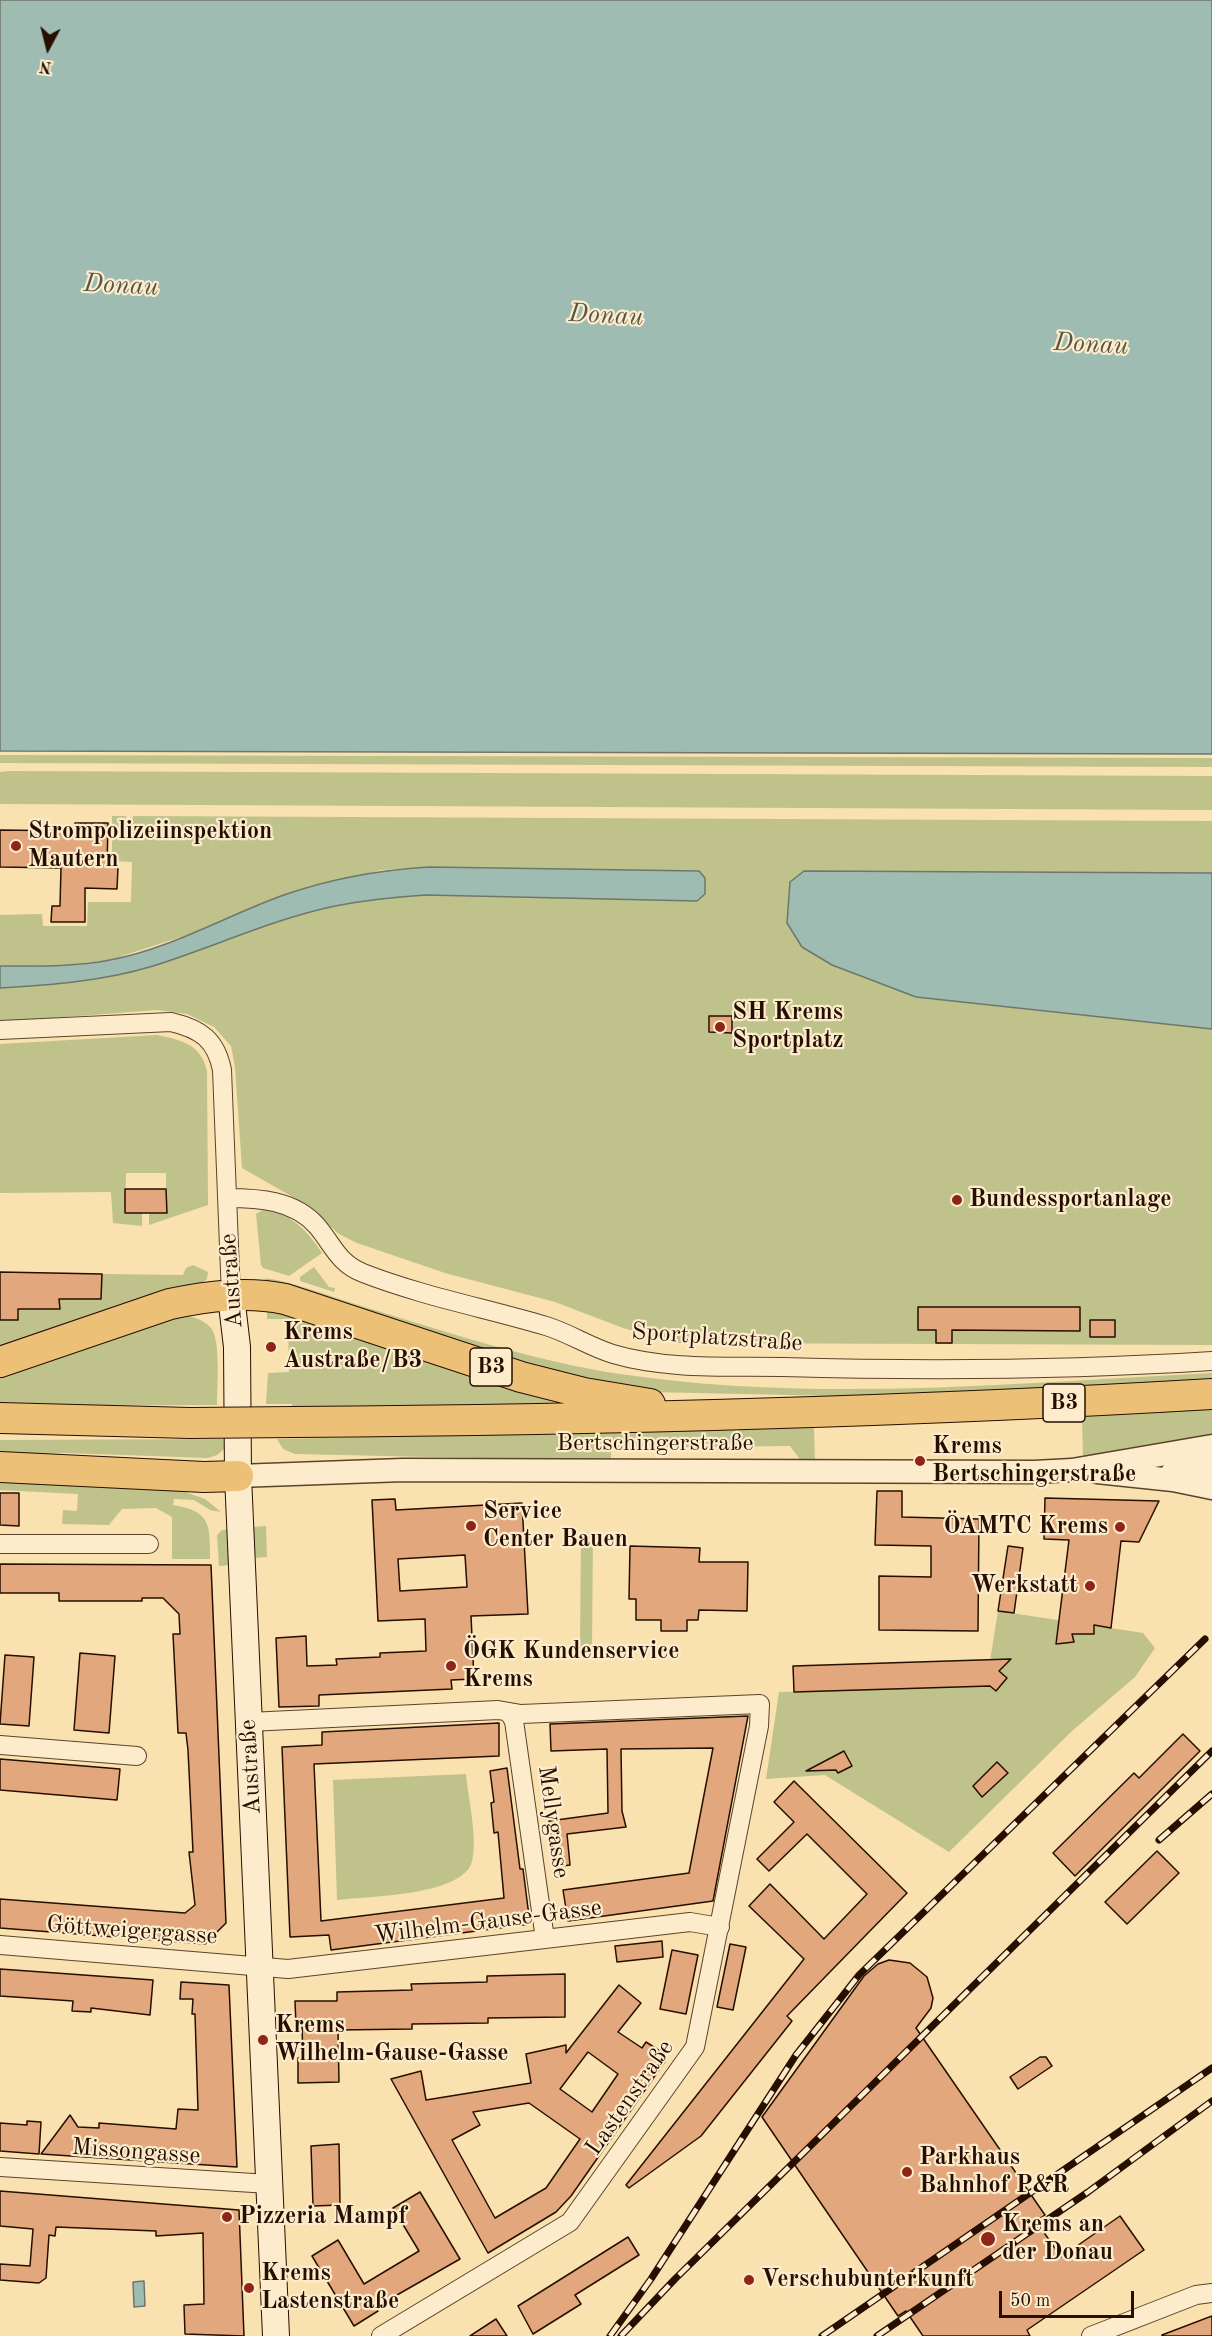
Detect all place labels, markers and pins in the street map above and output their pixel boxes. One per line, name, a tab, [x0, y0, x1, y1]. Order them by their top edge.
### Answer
place label: Strompolizeiinspektion Mautern	[28, 818, 272, 874]
marker: Strompolizeiinspektion Mautern	[9, 839, 23, 853]
place label: SH Krems Sportplatz	[732, 999, 844, 1055]
marker: SH Krems Sportplatz	[713, 1020, 727, 1034]
place label: Bundessportanlage	[969, 1186, 1172, 1214]
marker: Bundessportanlage	[950, 1193, 964, 1207]
place label: Krems Austraße/B3	[283, 1319, 422, 1375]
marker: Krems Austraße/B3	[264, 1340, 278, 1354]
place label: Krems Bertschingerstraße	[932, 1433, 1136, 1489]
marker: Krems Bertschingerstraße	[913, 1454, 927, 1468]
place label: Service Center Bauen	[483, 1498, 628, 1554]
place label: ÖAMTC Krems	[944, 1513, 1108, 1541]
marker: Service Center Bauen	[464, 1519, 478, 1533]
marker: ÖAMTC Krems	[1113, 1520, 1127, 1534]
place label: Werkstatt	[971, 1572, 1078, 1600]
marker: Werkstatt	[1083, 1579, 1097, 1593]
place label: ÖGK Kundenservice Krems	[463, 1638, 680, 1694]
marker: ÖGK Kundenservice Krems	[444, 1659, 458, 1673]
place label: Krems Wilhelm-Gause-Gasse	[275, 2012, 509, 2068]
marker: Krems Wilhelm-Gause-Gasse	[256, 2033, 270, 2047]
place label: Parkhaus Bahnhof P&R	[919, 2144, 1069, 2200]
marker: Parkhaus Bahnhof P&R	[900, 2165, 914, 2179]
place label: Pizzeria Mampf	[239, 2203, 407, 2231]
marker: Pizzeria Mampf	[220, 2210, 234, 2224]
place label: Krems an der Donau	[1002, 2211, 1113, 2267]
marker: Krems an der Donau	[979, 2230, 997, 2248]
place label: Krems Lastenstraße	[261, 2260, 399, 2316]
place label: Verschubunterkunft	[761, 2266, 974, 2294]
marker: Verschubunterkunft	[742, 2273, 756, 2287]
marker: Krems Lastenstraße	[242, 2281, 256, 2295]

